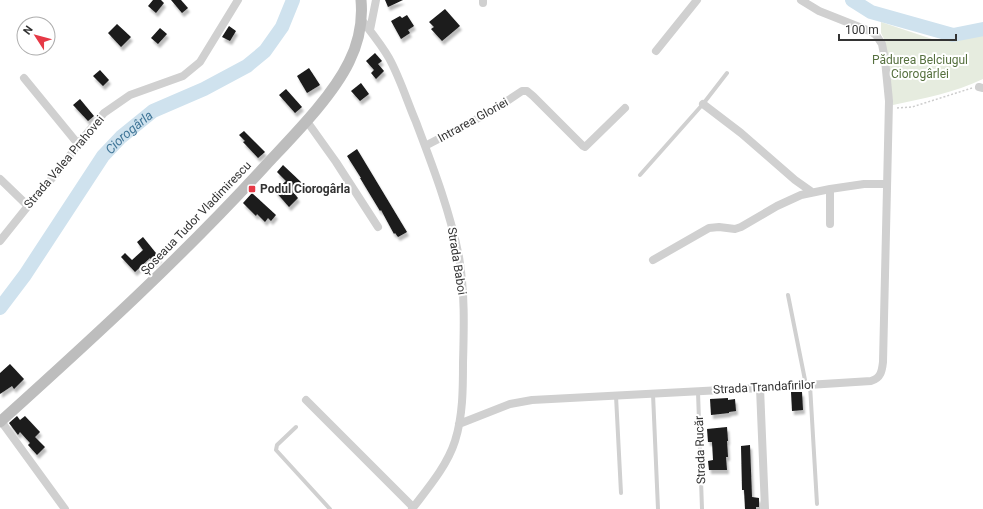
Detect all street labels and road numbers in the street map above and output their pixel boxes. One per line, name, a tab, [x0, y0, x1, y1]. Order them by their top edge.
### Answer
street label: Intrarea Gloriei	[435, 95, 511, 145]
street label: Strada Valea Prahovei	[21, 113, 107, 211]
street label: Șoseaua Tudor Vladimirescu	[138, 158, 255, 278]
street label: Strada Baboi	[445, 226, 469, 296]
street label: Strada Trandafirilor	[713, 377, 815, 397]
street label: Strada Rucăr	[692, 415, 708, 485]

